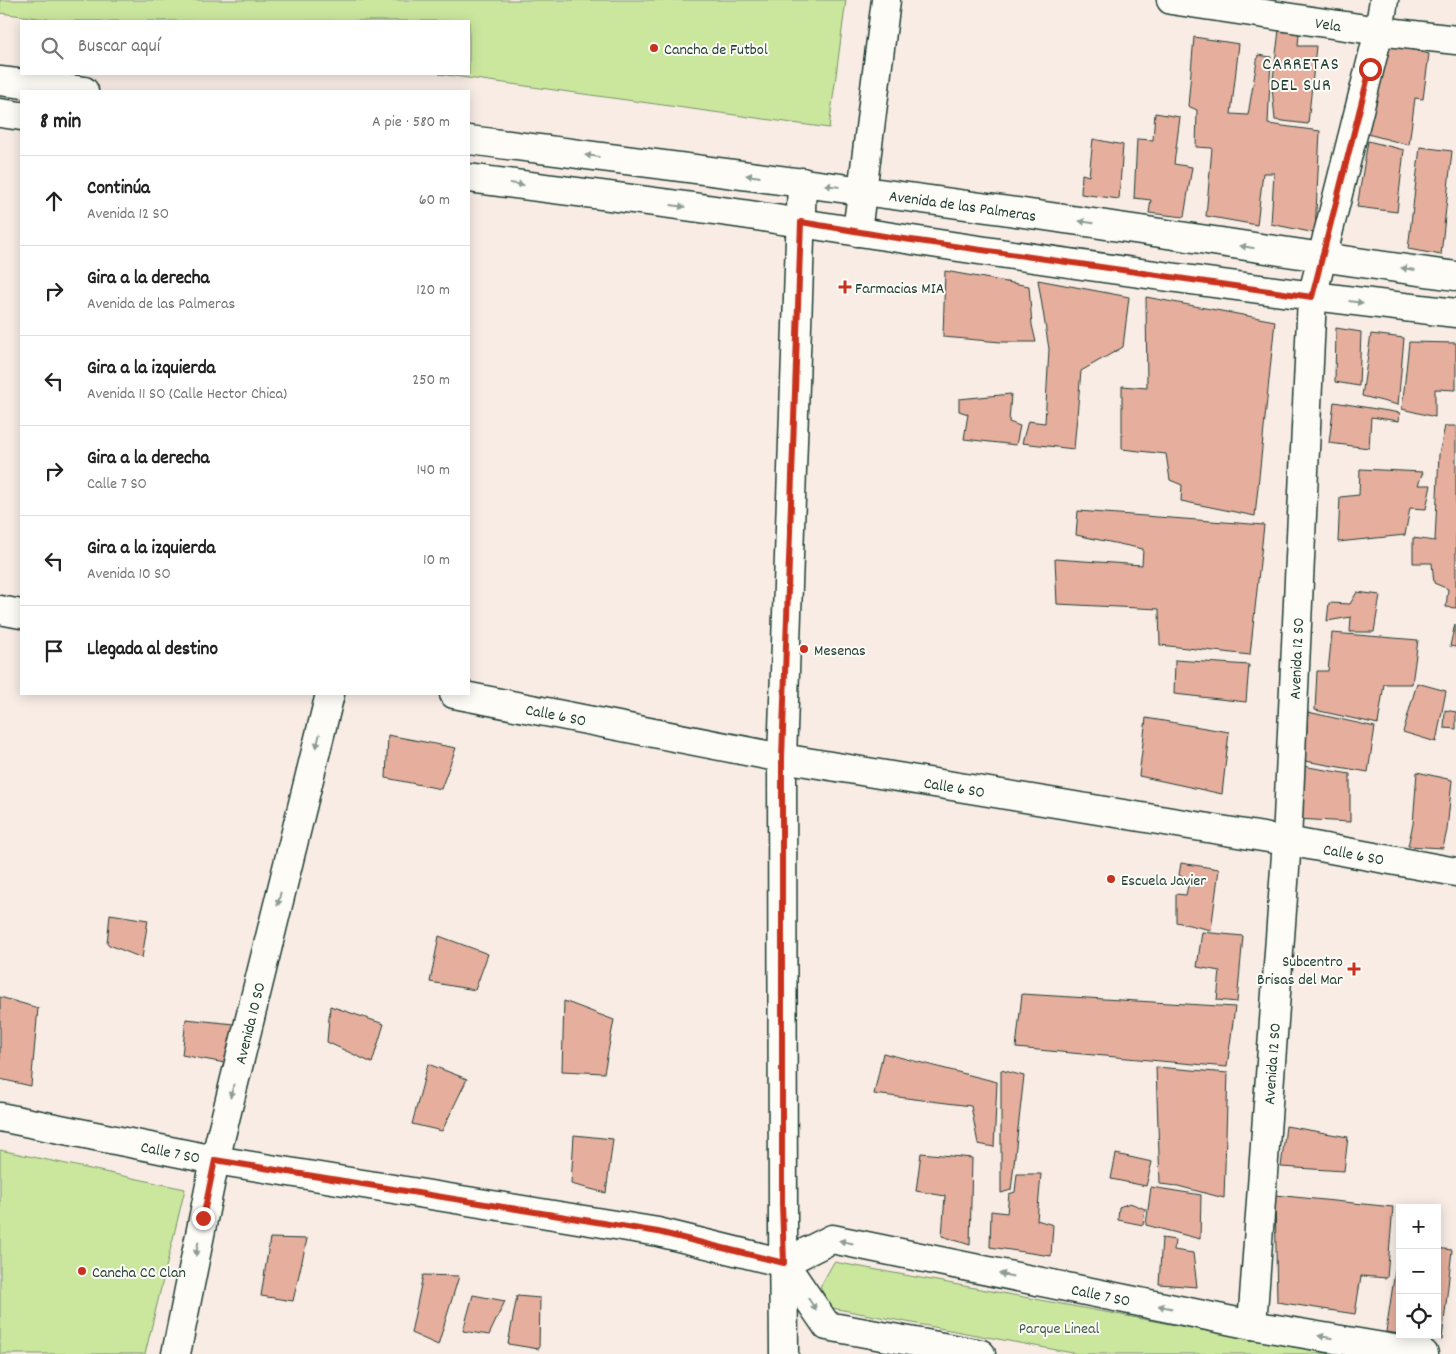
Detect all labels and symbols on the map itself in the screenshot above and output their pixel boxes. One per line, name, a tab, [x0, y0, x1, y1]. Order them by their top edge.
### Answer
street label: Vela	[1313, 13, 1343, 39]
place label: Cancha de Futbol	[664, 39, 768, 62]
marker: Cancha de Futbol	[648, 42, 660, 54]
district label: CARRETAS DEL SUR	[1262, 53, 1340, 99]
route start	[1359, 58, 1382, 81]
one-way arrow	[584, 152, 600, 160]
one-way arrow	[745, 172, 761, 180]
one-way arrow	[509, 181, 525, 189]
one-way arrow	[824, 182, 840, 190]
street label: Avenida de las Palmeras	[887, 185, 1038, 229]
one-way arrow	[670, 202, 686, 210]
one-way arrow	[1078, 218, 1094, 226]
one-way arrow	[1238, 242, 1254, 250]
one-way arrow	[1399, 265, 1415, 273]
place label: Farmacias MIA	[855, 278, 945, 301]
marker: Farmacias MIA	[839, 281, 851, 293]
one-way arrow	[1348, 298, 1364, 306]
street label: Avenida 12 SO	[1285, 617, 1311, 700]
place label: Mesenas	[814, 640, 866, 663]
marker: Mesenas	[798, 643, 810, 655]
street label: Calle 6 SO	[523, 699, 588, 734]
one-way arrow	[314, 734, 322, 749]
street label: Calle 6 SO	[922, 772, 986, 805]
street label: Calle 6 SO	[1321, 839, 1386, 873]
place label: Escuela Javier	[1121, 870, 1206, 893]
marker: Escuela Javier	[1105, 873, 1117, 885]
one-way arrow	[275, 891, 283, 906]
place label: Subcentro Brisas del Mar	[1257, 951, 1343, 992]
marker: Subcentro Brisas del Mar	[1347, 962, 1361, 976]
street label: Avenida 10 SO	[230, 980, 272, 1067]
street label: Avenida 12 SO	[1259, 1022, 1288, 1106]
one-way arrow	[228, 1083, 236, 1098]
street label: Calle 7 SO	[139, 1136, 202, 1171]
route end	[192, 1207, 215, 1230]
one-way arrow	[839, 1238, 854, 1246]
one-way arrow	[193, 1242, 201, 1257]
place label: Cancha CC Clan	[92, 1262, 186, 1285]
marker: Cancha CC Clan	[76, 1265, 88, 1277]
one-way arrow	[997, 1270, 1013, 1278]
street label: Calle 7 SO	[1069, 1279, 1132, 1314]
one-way arrow	[807, 1297, 816, 1310]
one-way arrow	[1157, 1303, 1172, 1311]
park label: Parque Lineal	[1019, 1318, 1100, 1341]
one-way arrow	[1316, 1333, 1332, 1341]

